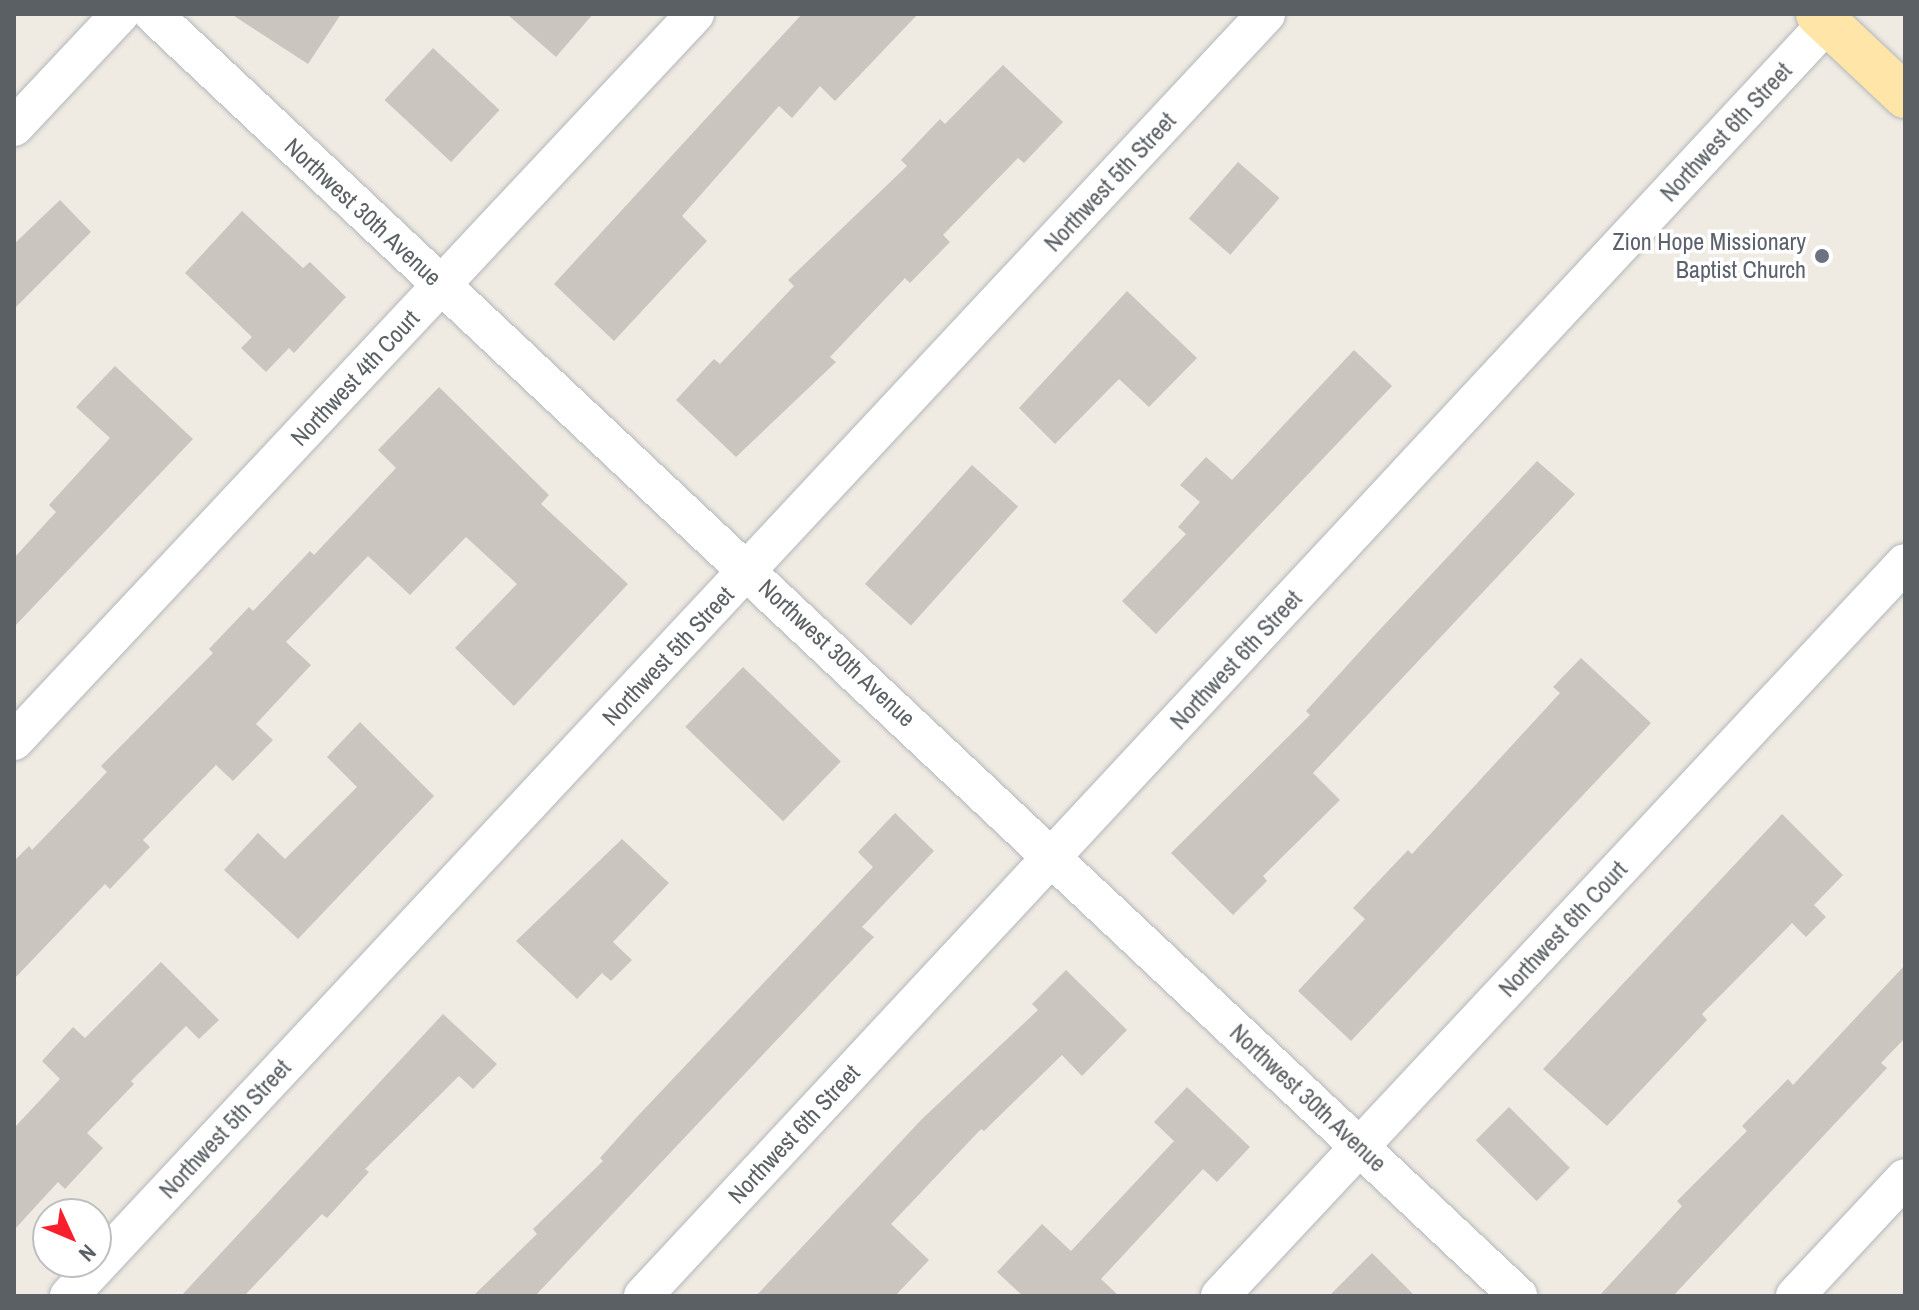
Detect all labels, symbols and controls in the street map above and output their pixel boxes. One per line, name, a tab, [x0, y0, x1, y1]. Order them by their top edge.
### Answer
street label: Northwest 6th Street	[1654, 57, 1798, 207]
street label: Northwest 5th Street	[1038, 107, 1182, 257]
street label: Northwest 30th Avenue	[278, 132, 448, 292]
place label: Zion Hope Missionary Baptist Church	[1612, 228, 1806, 284]
marker: Zion Hope Missionary Baptist Church	[1813, 247, 1831, 265]
street label: Northwest 4th Court	[285, 304, 425, 452]
street label: Northwest 30th Avenue	[752, 573, 922, 733]
street label: Northwest 5th Street	[596, 581, 740, 731]
street label: Northwest 6th Street	[1164, 585, 1308, 735]
street label: Northwest 6th Court	[1493, 855, 1633, 1003]
street label: Northwest 30th Avenue	[1223, 1018, 1393, 1178]
street label: Northwest 5th Street	[153, 1054, 297, 1204]
street label: Northwest 6th Street	[722, 1059, 866, 1209]
north arrow	[32, 1198, 112, 1278]
text: N	[73, 1238, 103, 1268]

